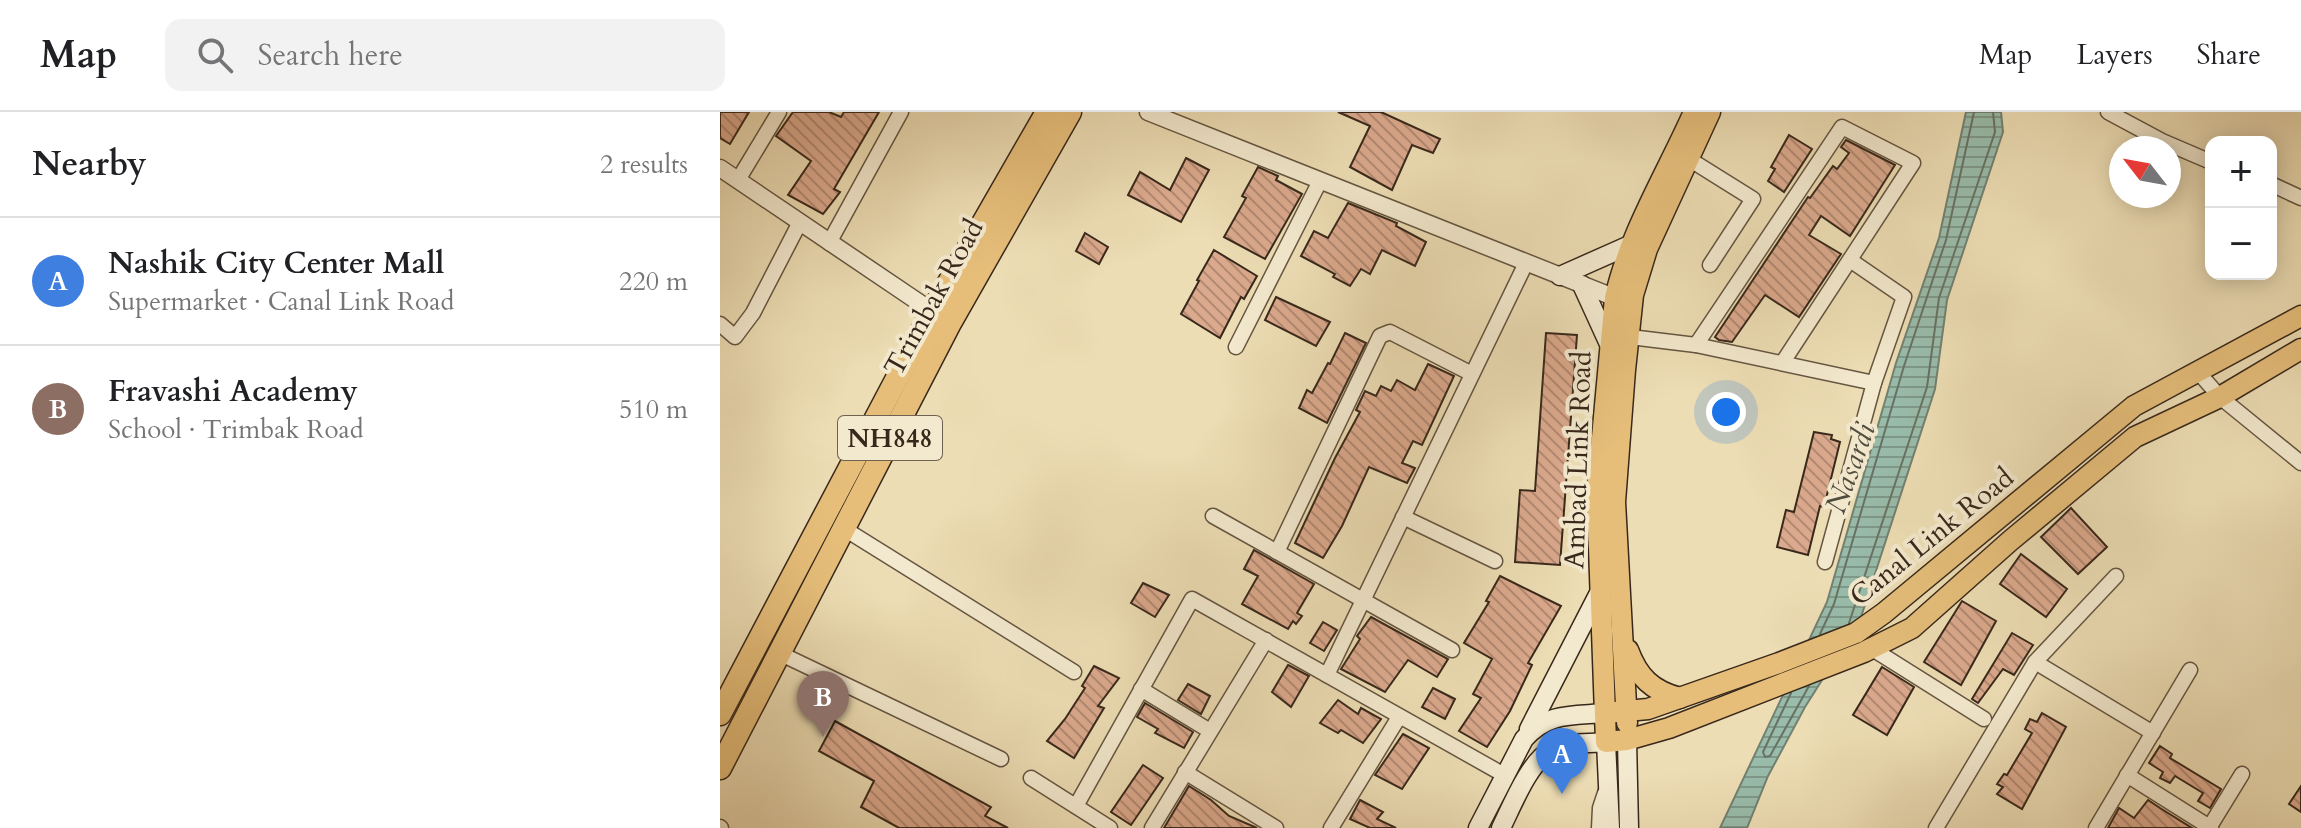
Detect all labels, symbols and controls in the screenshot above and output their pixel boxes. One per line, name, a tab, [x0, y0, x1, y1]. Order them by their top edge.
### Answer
search box	[165, 19, 725, 91]
text: Map	[40, 29, 117, 81]
icon: search	[193, 33, 237, 77]
text: Search here	[257, 35, 403, 76]
text: Map	[1979, 36, 2032, 74]
text: Layers	[2076, 36, 2153, 74]
text: Share	[2197, 36, 2261, 74]
north arrow	[2109, 136, 2181, 208]
map controls	[2205, 136, 2277, 280]
button: +	[2205, 136, 2277, 208]
text: Nearby	[32, 141, 147, 187]
text: 2 results	[600, 147, 688, 182]
button: −	[2205, 208, 2277, 280]
street label: Trimbak Road	[875, 212, 993, 383]
text: Nashik City Center Mall	[108, 243, 444, 284]
text: A	[48, 264, 68, 299]
text: 220 m	[619, 264, 688, 299]
text: Supermarket · Canal Link Road	[108, 284, 454, 319]
street label: Ambad Link Road	[1555, 350, 1601, 570]
text: Fravashi Academy	[108, 371, 358, 412]
text: B	[49, 392, 67, 427]
text: 510 m	[619, 392, 688, 427]
your location	[1706, 392, 1746, 432]
text: School · Trimbak Road	[108, 412, 364, 447]
road number: NH848	[838, 416, 942, 460]
water label: Nasardi	[1815, 417, 1886, 519]
street label: Canal Link Road	[1842, 459, 2022, 615]
pin: B	[797, 671, 849, 737]
pin: A	[1536, 728, 1588, 794]

